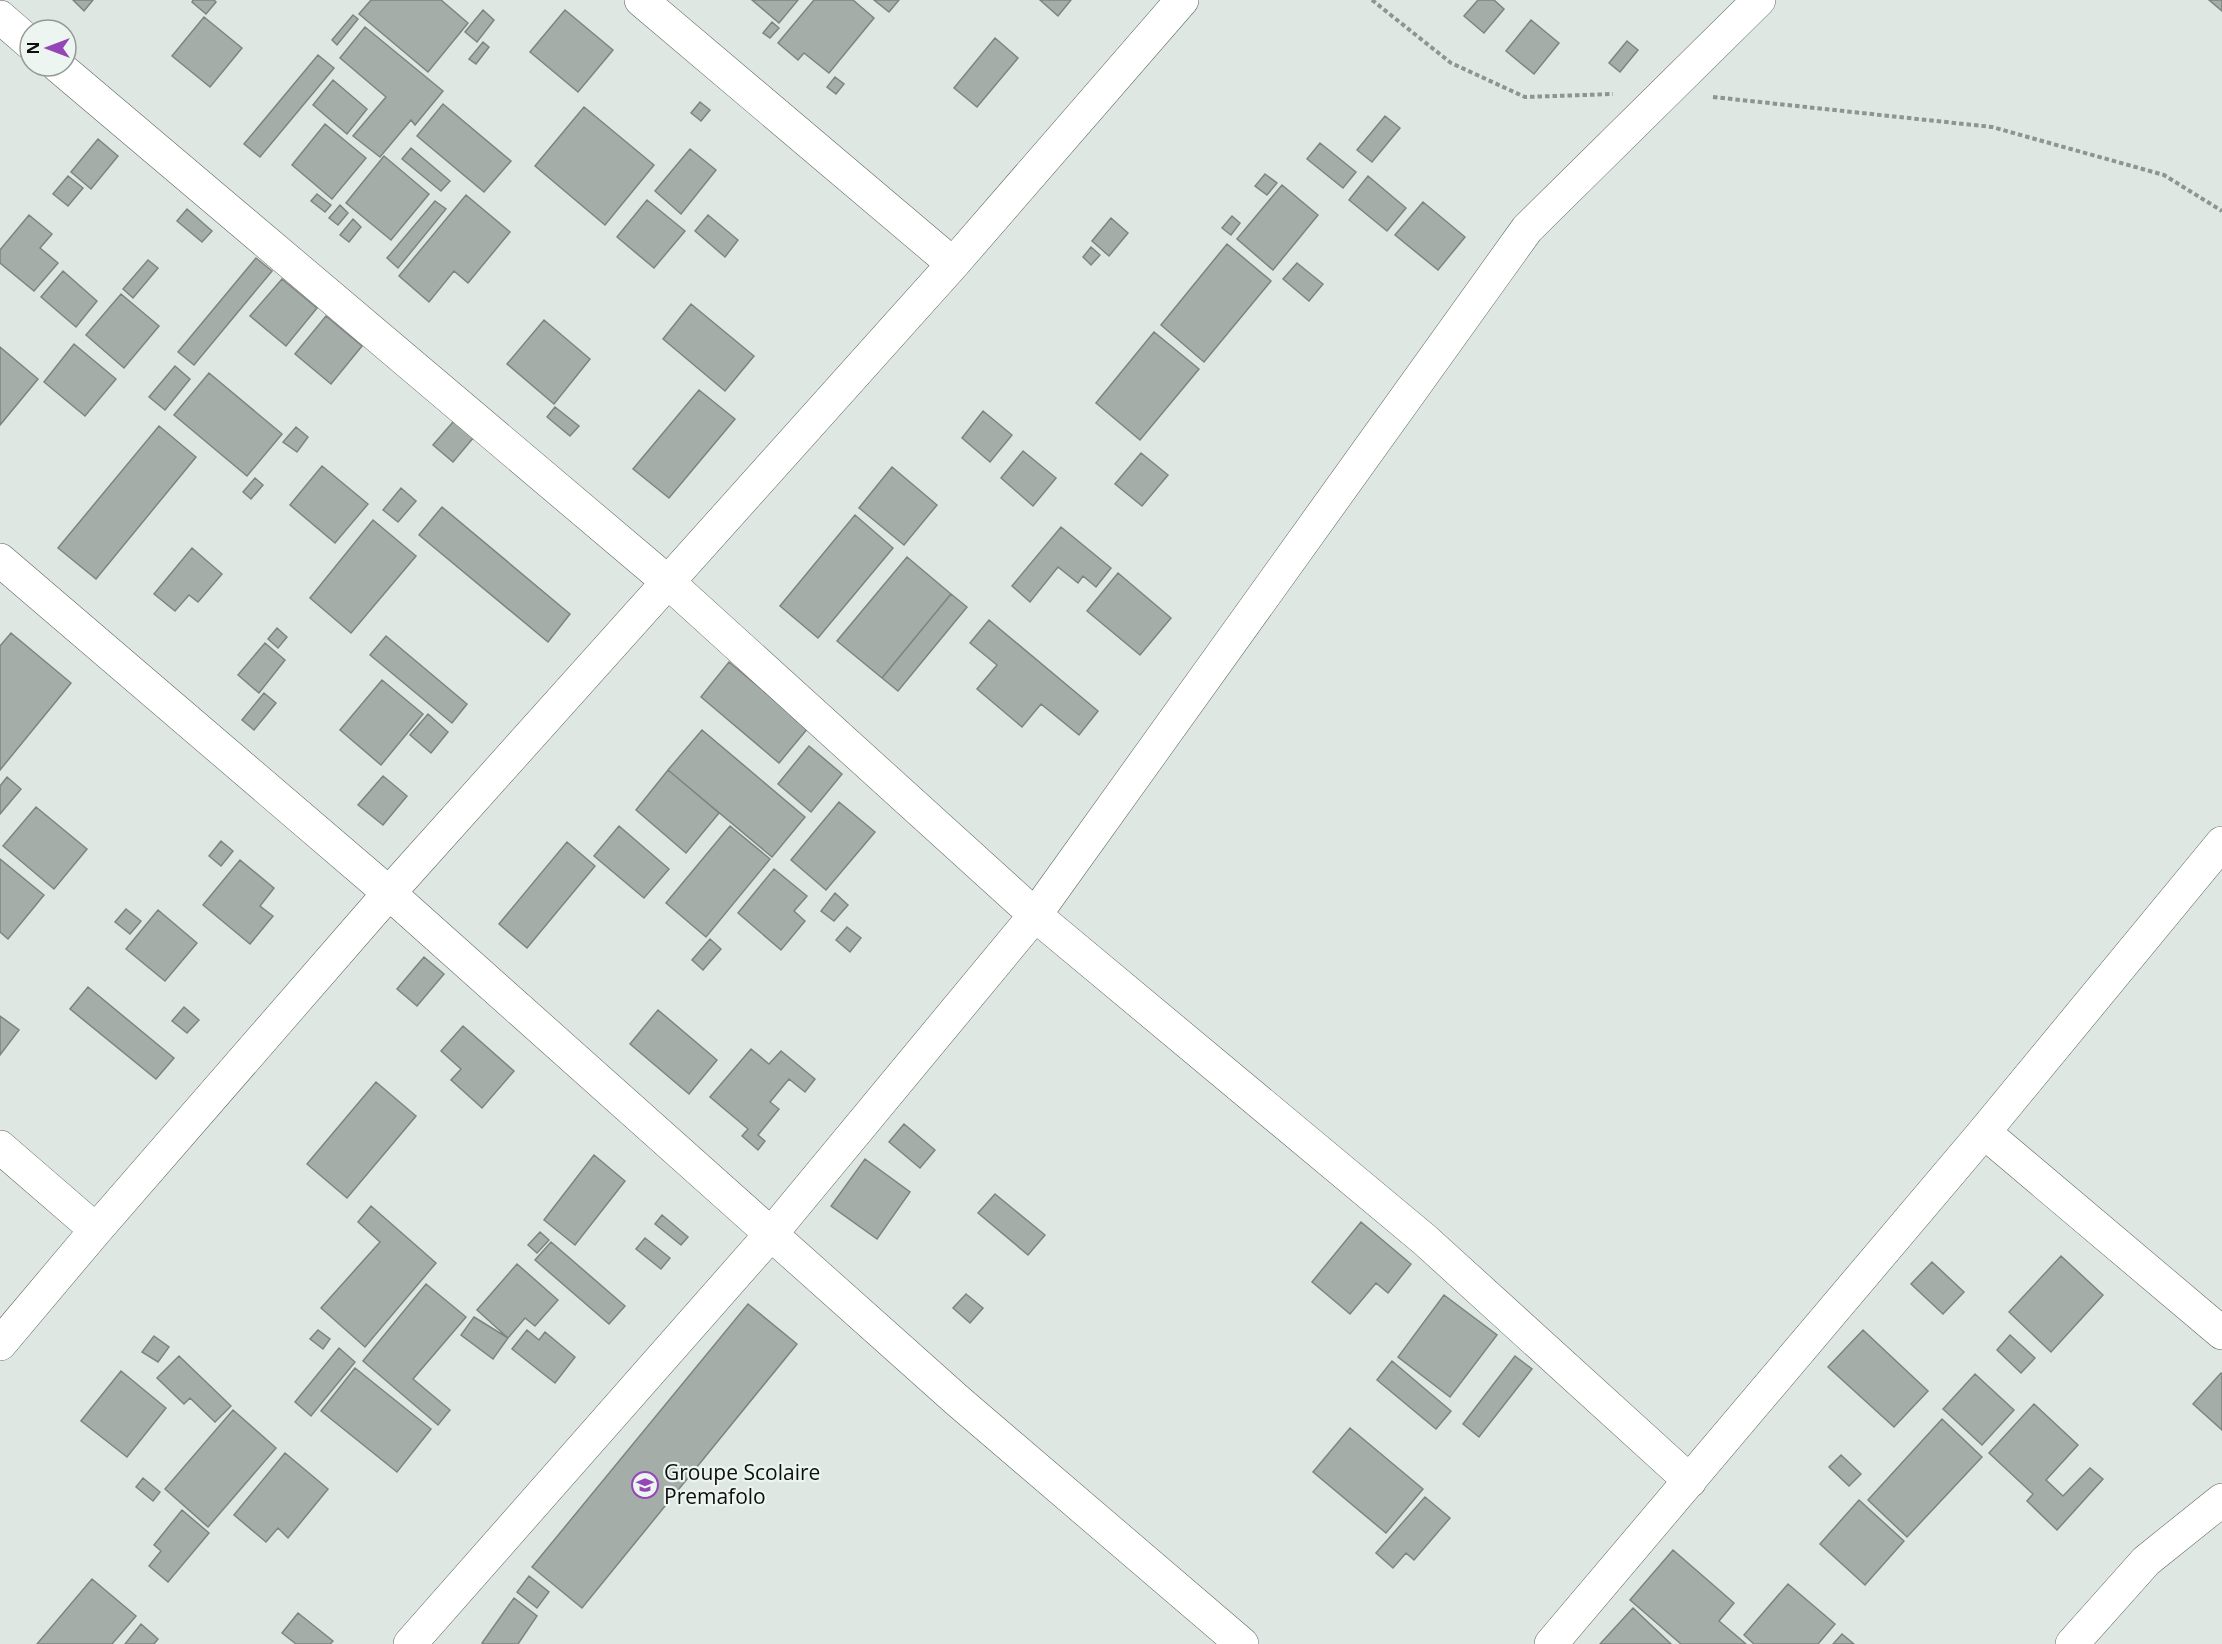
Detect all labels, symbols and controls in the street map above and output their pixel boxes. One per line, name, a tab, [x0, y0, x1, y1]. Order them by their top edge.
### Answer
north arrow	[18, 18, 78, 78]
text: N	[22, 41, 44, 55]
place label: Groupe Scolaire Premafolo	[664, 1458, 820, 1510]
school or university icon: Groupe Scolaire Premafolo	[630, 1470, 660, 1500]

